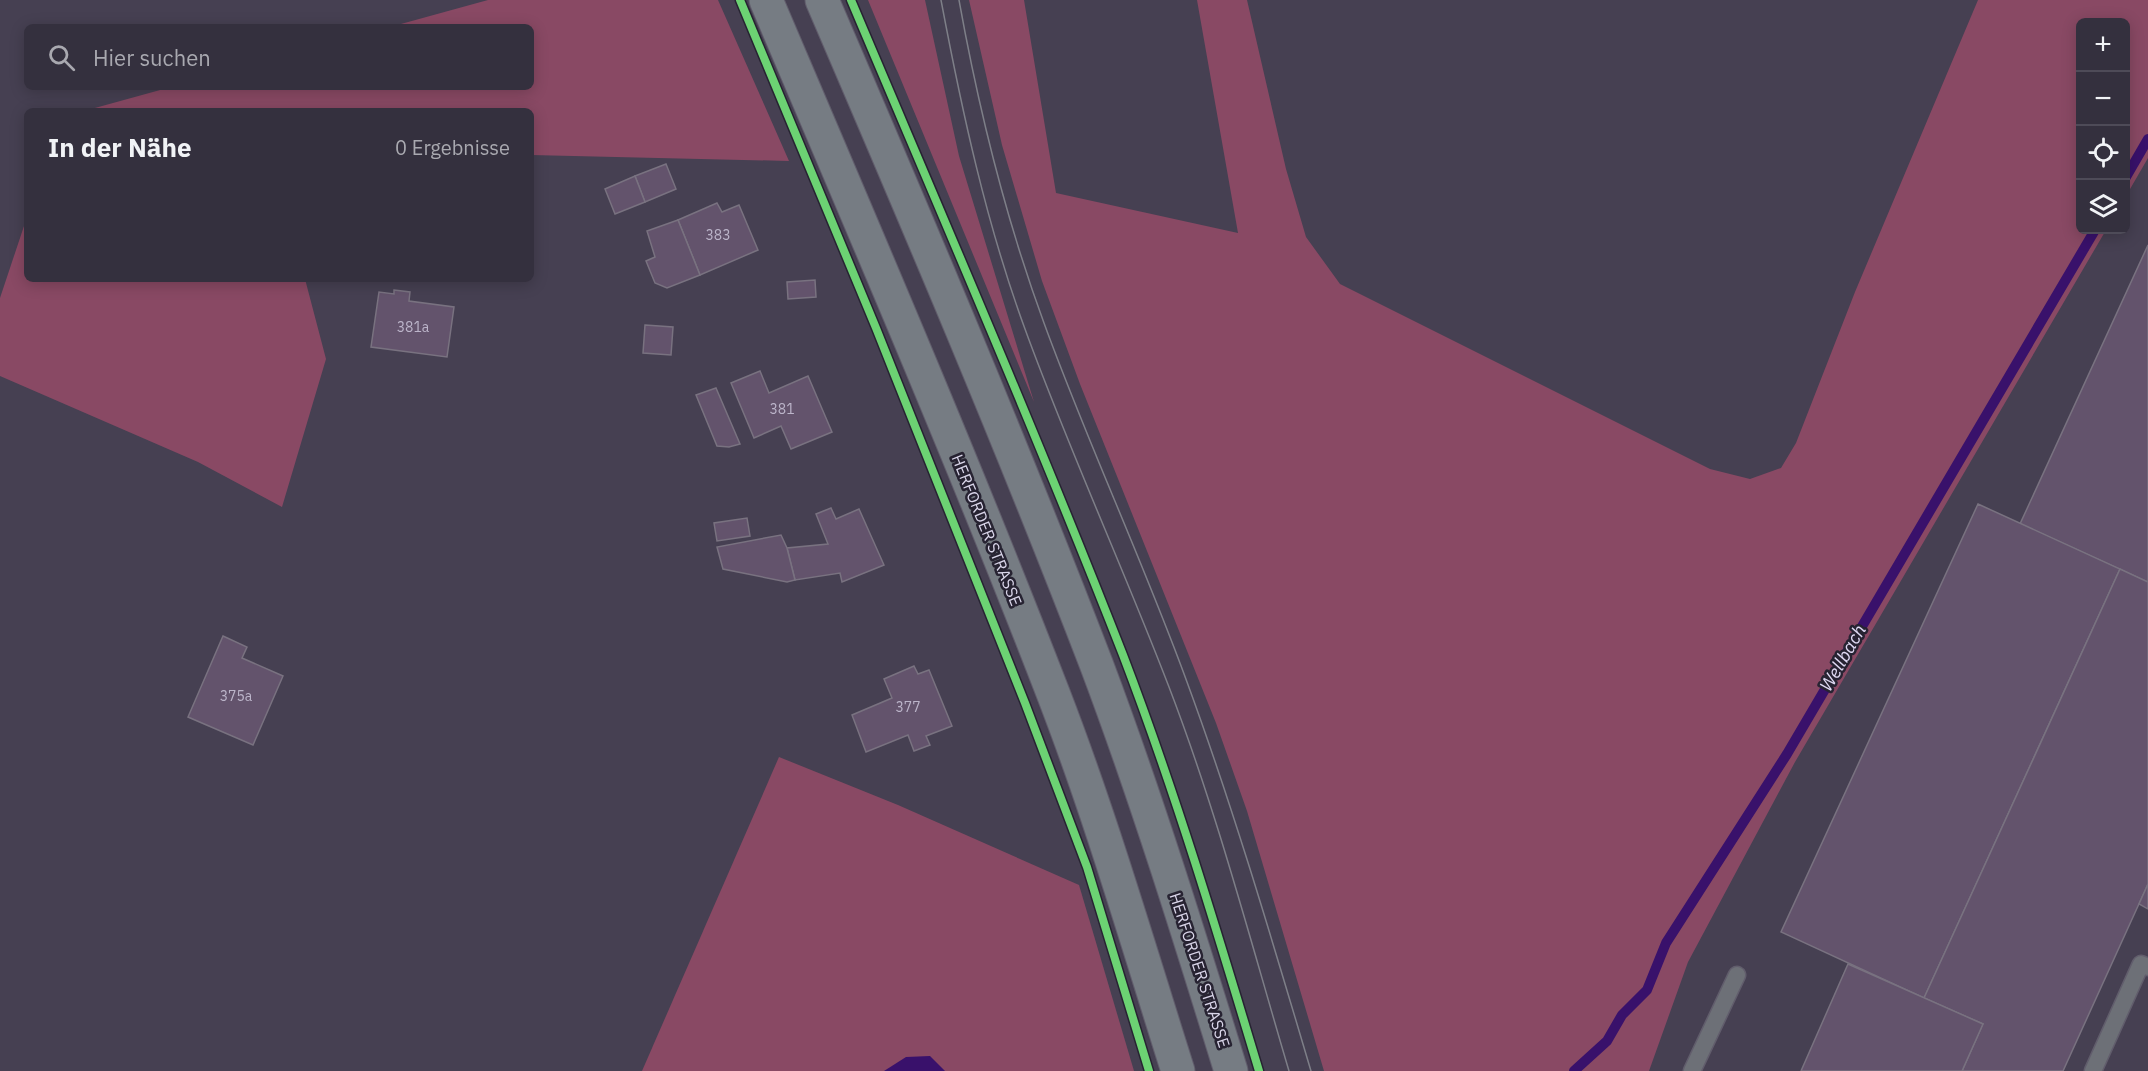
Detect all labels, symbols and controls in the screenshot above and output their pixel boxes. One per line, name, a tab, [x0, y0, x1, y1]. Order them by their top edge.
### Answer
map controls	[2076, 18, 2130, 234]
button: +	[2076, 18, 2130, 72]
search box	[24, 24, 534, 90]
icon: search	[45, 41, 78, 74]
text: Hier suchen	[93, 43, 211, 72]
button: −	[2076, 72, 2130, 126]
button: locate	[2076, 126, 2130, 180]
text: In der Nähe	[48, 130, 192, 164]
text: 0 Ergebnisse	[395, 134, 510, 161]
button: layers	[2076, 180, 2130, 234]
house number: 383	[705, 226, 731, 244]
house number: 381a	[397, 318, 430, 336]
house number: 381	[769, 400, 795, 418]
street label: HERFORDER STRASSE	[947, 451, 1027, 609]
water label: Wellbach	[1814, 620, 1871, 695]
house number: 375a	[220, 687, 253, 705]
house number: 377	[895, 698, 921, 716]
street label: HERFORDER STRASSE	[1166, 890, 1234, 1050]

